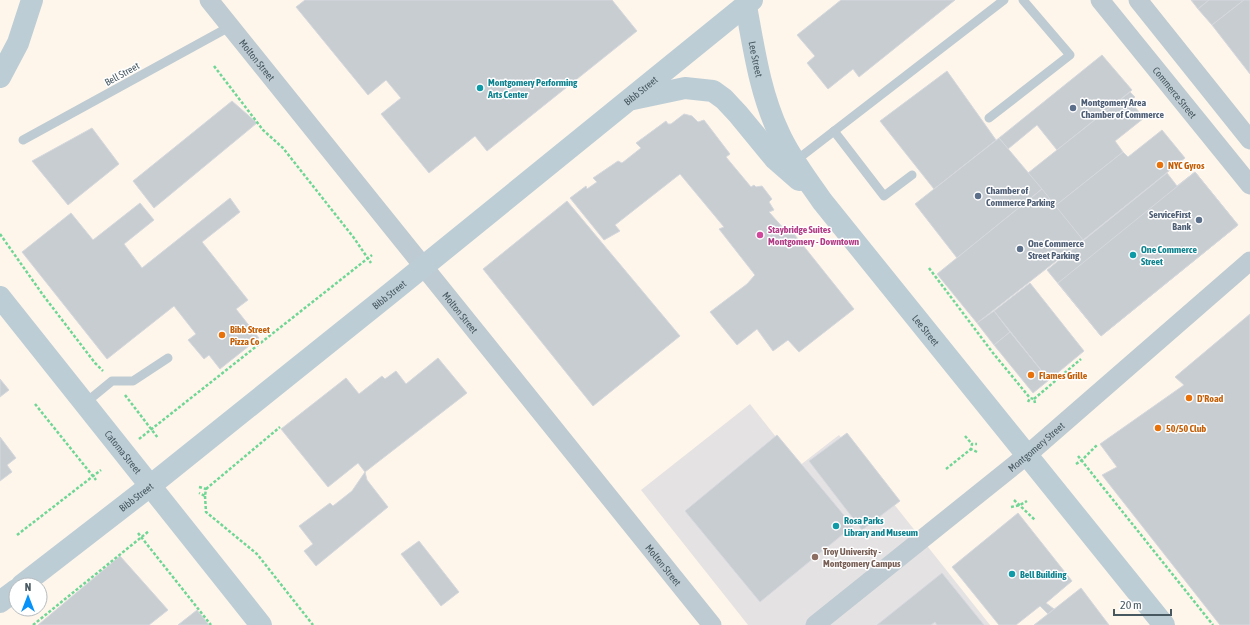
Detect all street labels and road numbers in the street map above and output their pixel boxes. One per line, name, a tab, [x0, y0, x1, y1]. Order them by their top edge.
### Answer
street label: Molton Street	[237, 37, 277, 83]
street label: Lee Street	[747, 40, 765, 78]
street label: Bell Street	[103, 60, 141, 88]
street label: Commerce Street	[1151, 65, 1199, 120]
street label: Bibb Street	[622, 73, 660, 107]
street label: Bibb Street	[370, 278, 408, 311]
street label: Molton Street	[441, 290, 480, 335]
street label: Lee Street	[910, 312, 942, 348]
street label: Montgomery Street	[1006, 420, 1066, 474]
street label: Catoma Street	[103, 428, 144, 476]
street label: Bibb Street	[117, 480, 155, 513]
street label: Molton Street	[644, 542, 684, 588]

